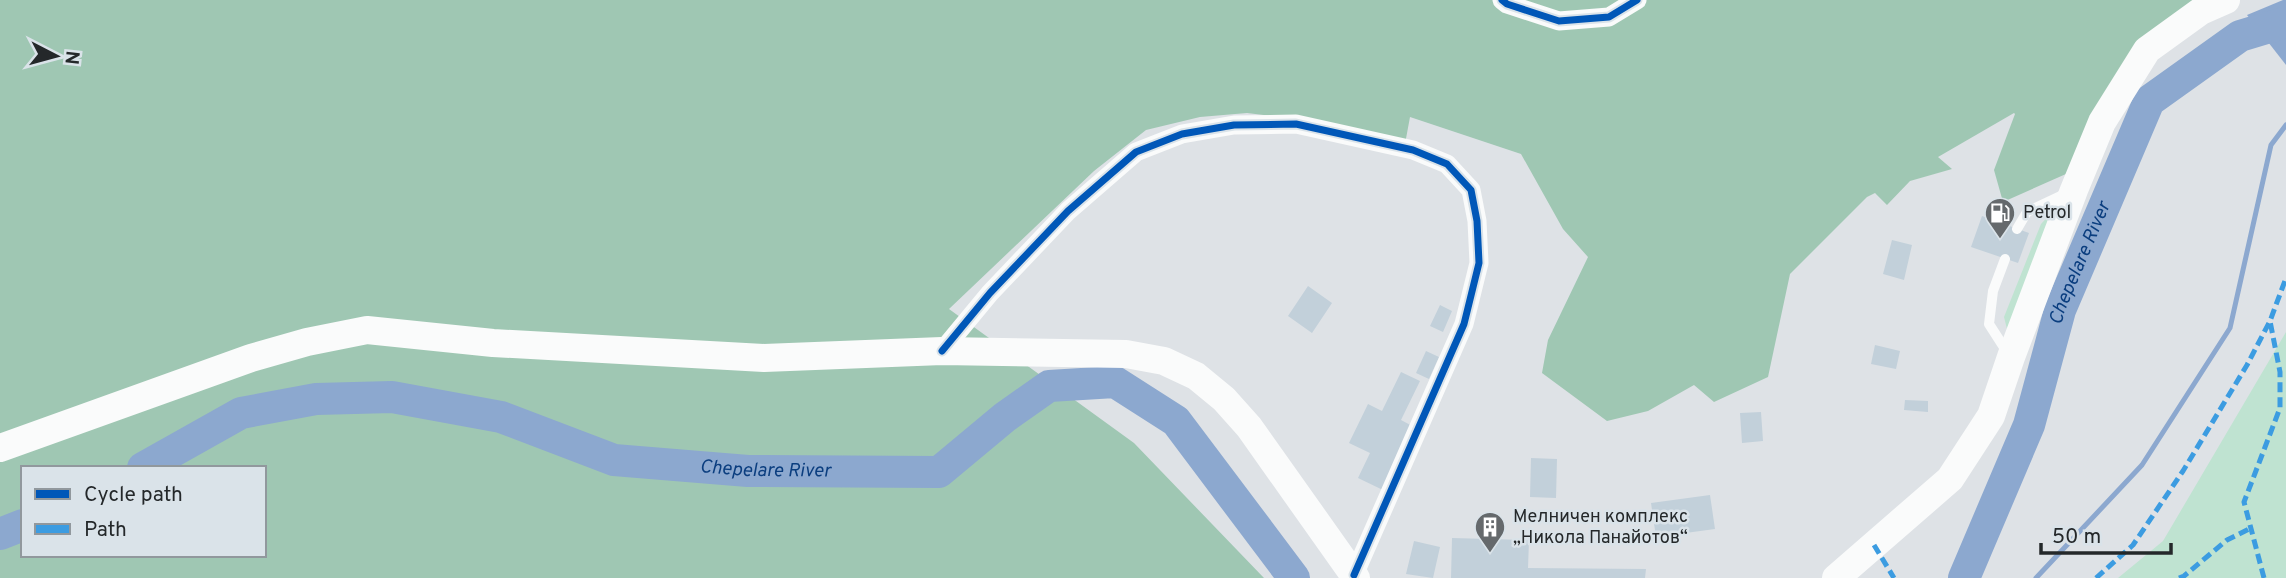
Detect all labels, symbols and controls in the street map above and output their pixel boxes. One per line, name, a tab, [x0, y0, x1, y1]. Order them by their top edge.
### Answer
north arrow	[21, 21, 91, 91]
text: N	[58, 50, 84, 66]
fuel station icon: Petrol	[1983, 196, 2017, 240]
water label: Chepelare River	[2045, 197, 2117, 328]
place label: Petrol	[2023, 202, 2071, 225]
water label: Chepelare River	[699, 455, 833, 483]
legend	[21, 466, 266, 557]
text: Cycle path	[84, 482, 183, 509]
place label: Мелничен комплекс „Никола Панайотов“	[1513, 506, 1688, 550]
building icon: Мелничен комплекс „Никола Панайотов“	[1473, 510, 1507, 554]
scale bar	[2041, 512, 2170, 556]
text: Path	[84, 517, 127, 544]
text: 50 m	[2052, 524, 2101, 551]

